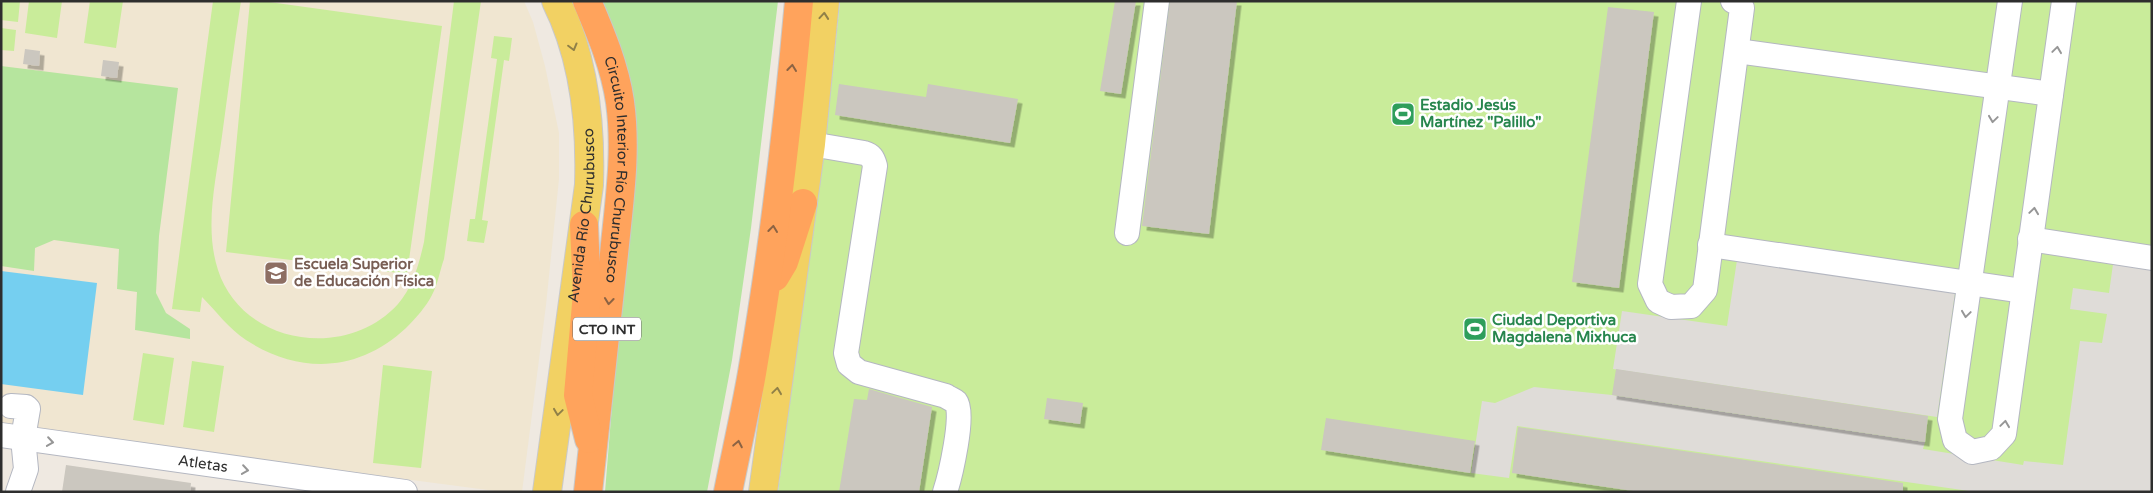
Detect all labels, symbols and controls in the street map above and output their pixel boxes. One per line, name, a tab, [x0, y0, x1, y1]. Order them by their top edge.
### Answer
one-way arrow	[818, 11, 829, 19]
one-way arrow	[567, 43, 577, 51]
one-way arrow	[2051, 46, 2062, 54]
street label: Circuito Interior Río Churubusco	[600, 54, 632, 284]
one-way arrow	[787, 64, 797, 72]
place label: Estadio Jesús Martínez "Palillo"	[1420, 96, 1541, 131]
sports icon: Estadio Jesús Martínez "Palillo"	[1390, 101, 1416, 127]
one-way arrow	[1989, 115, 1999, 123]
street label: Avenida Río Churubusco	[564, 128, 598, 304]
one-way arrow	[2028, 207, 2039, 215]
one-way arrow	[767, 225, 777, 234]
place label: Escuela Superior de Educación Física	[294, 255, 434, 290]
school or university icon: Escuela Superior de Educación Física	[263, 260, 289, 286]
one-way arrow	[604, 297, 615, 305]
one-way arrow	[1961, 310, 1971, 319]
place label: Ciudad Deportiva Magdalena Mixhuca	[1492, 311, 1637, 347]
sports icon: Ciudad Deportiva Magdalena Mixhuca	[1462, 316, 1488, 342]
road number: CTO INT	[573, 318, 641, 340]
one-way arrow	[771, 387, 782, 395]
one-way arrow	[553, 408, 564, 416]
one-way arrow	[2000, 420, 2010, 428]
one-way arrow	[46, 436, 54, 447]
one-way arrow	[732, 440, 742, 448]
street label: Atletas	[177, 451, 229, 476]
one-way arrow	[241, 464, 249, 475]

